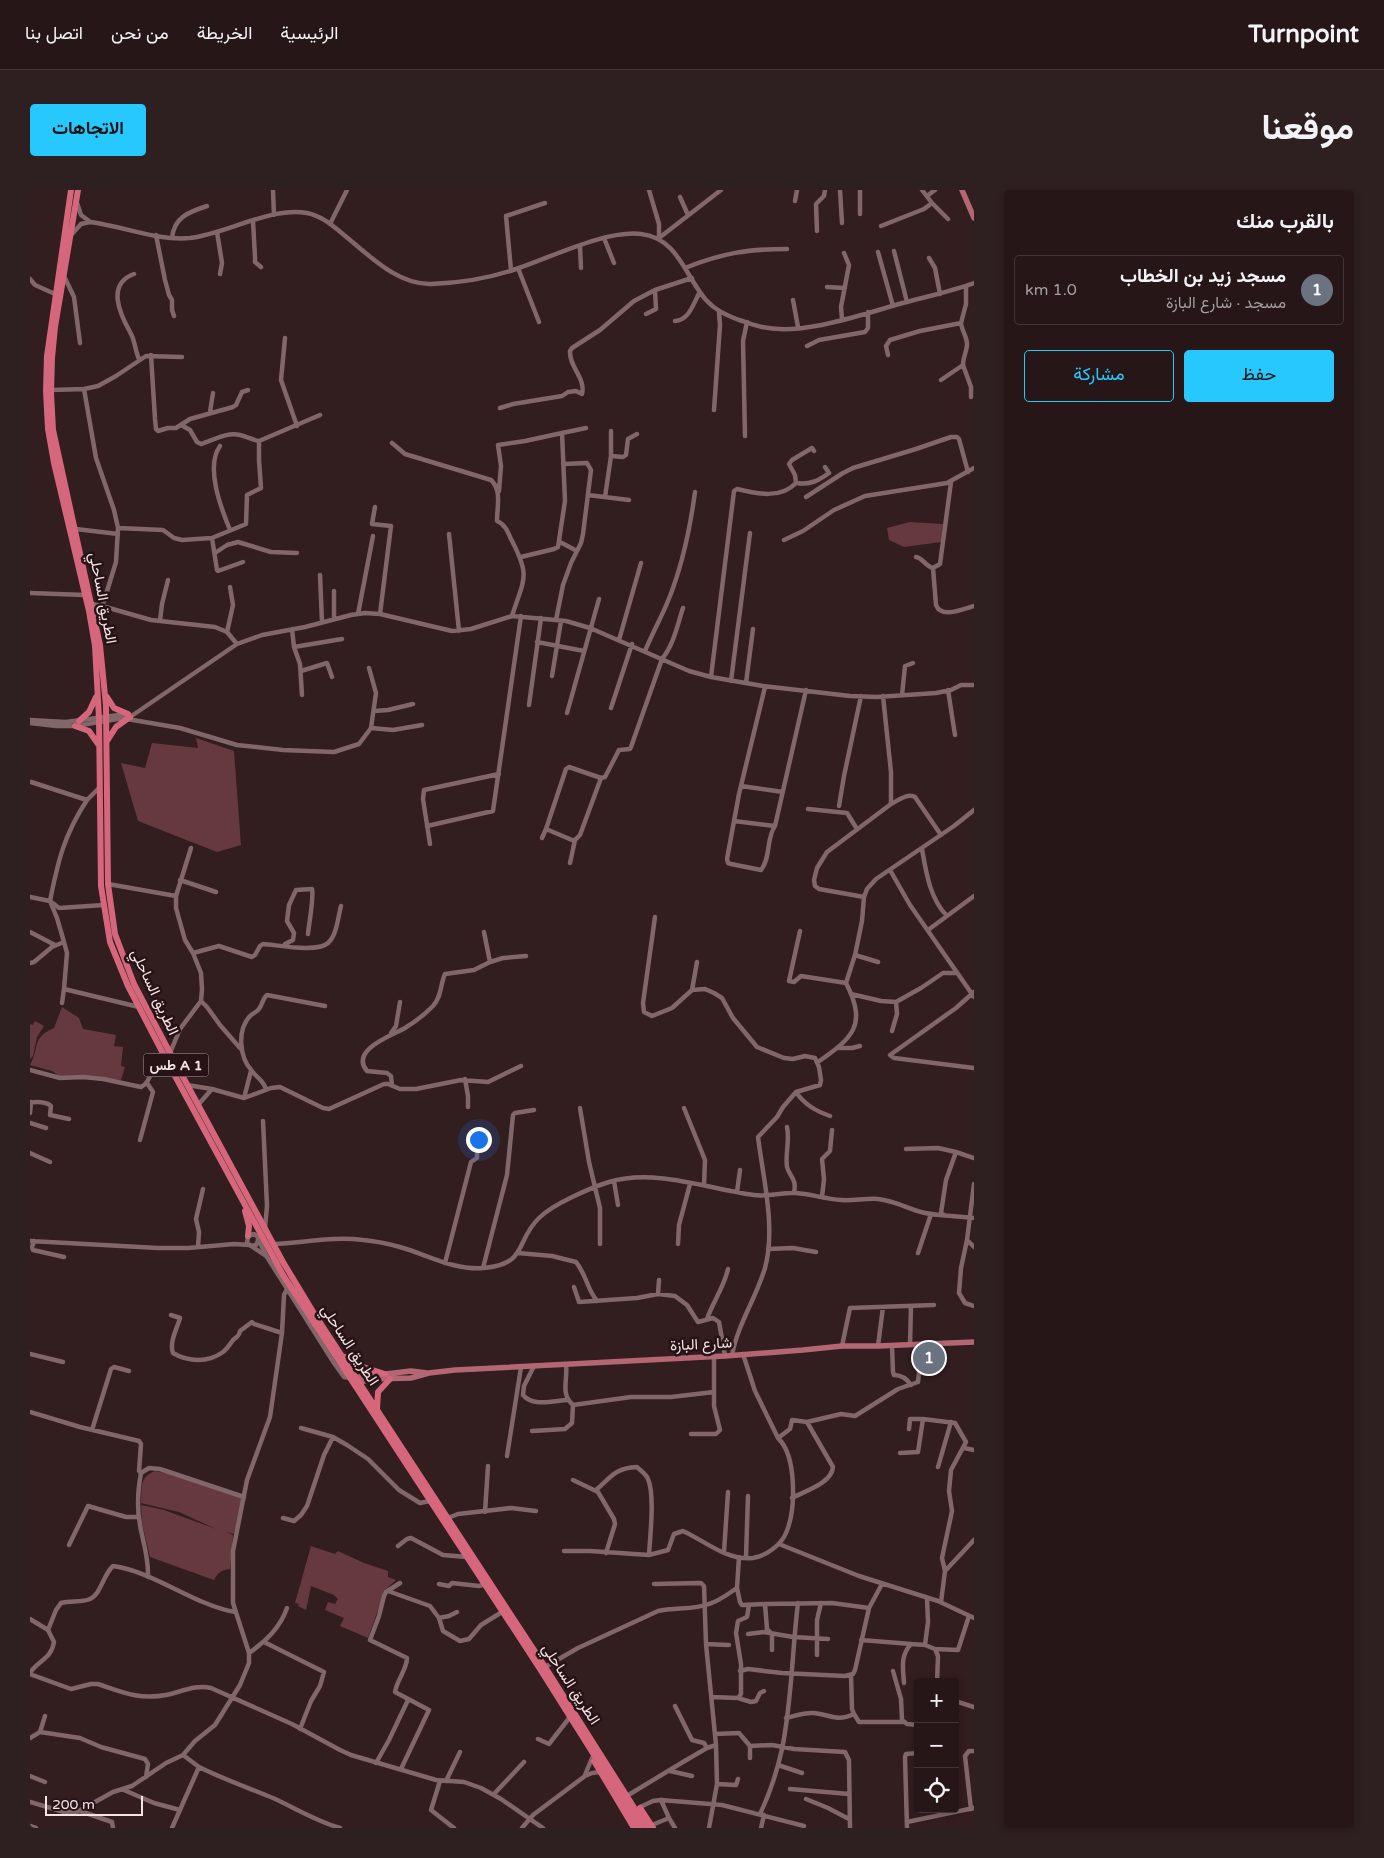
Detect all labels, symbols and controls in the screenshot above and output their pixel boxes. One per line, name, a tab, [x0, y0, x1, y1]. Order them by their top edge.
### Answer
text: Turnpoint	[1248, 20, 1359, 49]
text: اتصل بنا	[25, 22, 83, 44]
text: من نحن	[111, 22, 169, 44]
text: الخريطة	[197, 22, 252, 44]
text: الرئيسية	[280, 22, 339, 44]
button: الاتجاهات	[30, 104, 146, 156]
text: موقعنا	[1261, 107, 1354, 149]
text: بالقرب منك	[1236, 209, 1334, 234]
text: مسجد زيد بن الخطاب	[1120, 265, 1286, 287]
text: 1.0 km	[1025, 280, 1077, 300]
text: 1	[1312, 280, 1322, 300]
text: مسجد · شارع البازة	[1166, 293, 1286, 313]
button: مشاركة	[1024, 350, 1174, 402]
button: حفظ	[1184, 350, 1334, 402]
street label: الطريق الساحلي	[81, 551, 121, 646]
street label: الطريق الساحلي	[124, 946, 183, 1040]
road number: طس A 1	[144, 1054, 208, 1076]
your location	[466, 1127, 492, 1153]
street label: الطريق الساحلي	[314, 1301, 383, 1391]
street label: شارع البازة	[670, 1333, 733, 1357]
pin: 1	[913, 1339, 945, 1377]
street label: الطريق الساحلي	[535, 1640, 604, 1730]
map controls	[914, 1678, 959, 1813]
button: +	[914, 1678, 959, 1723]
button: −	[914, 1723, 959, 1768]
button: locate	[914, 1768, 959, 1813]
scale bar	[45, 1793, 142, 1816]
text: 200 m	[52, 1796, 95, 1813]

